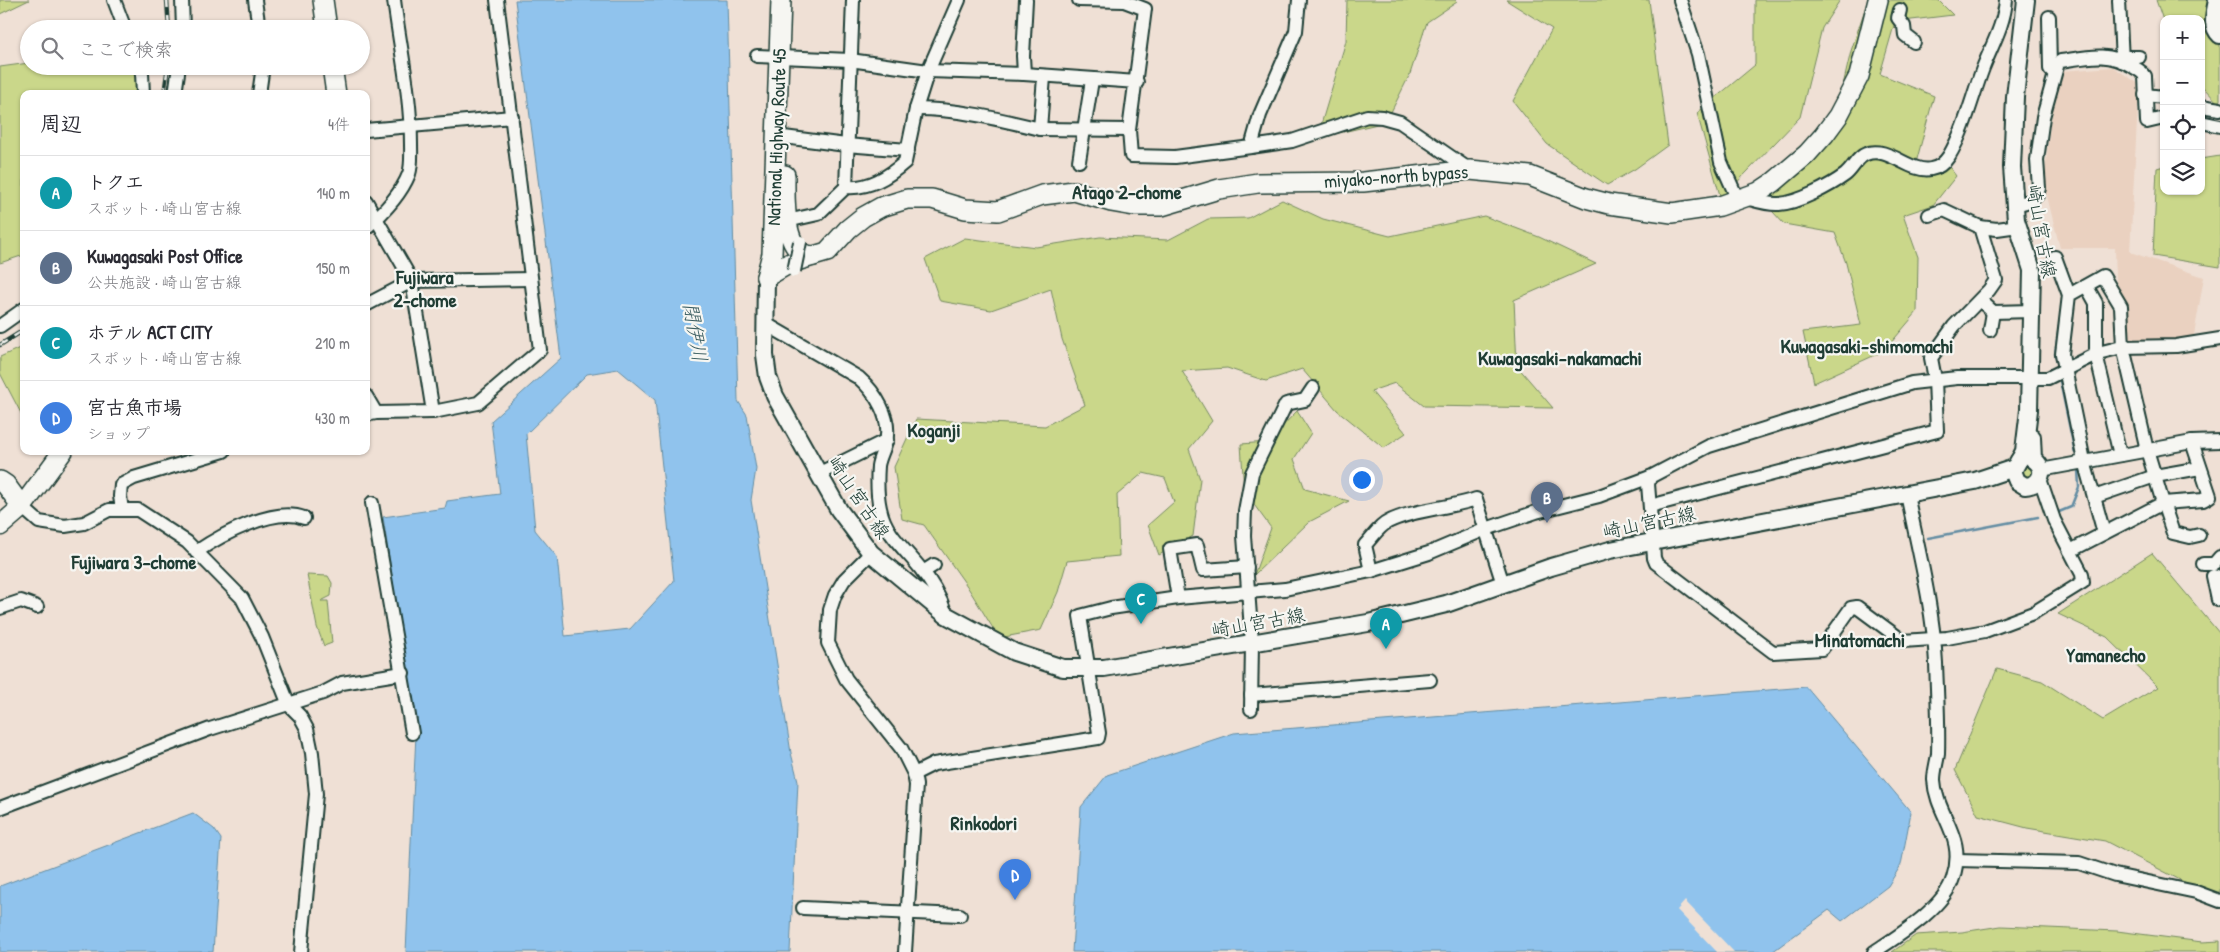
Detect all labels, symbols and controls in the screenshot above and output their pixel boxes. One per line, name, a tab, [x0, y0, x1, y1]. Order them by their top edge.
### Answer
map controls	[2160, 15, 2205, 195]
button: +	[2160, 15, 2205, 60]
search box	[20, 20, 370, 75]
icon: search	[38, 34, 66, 62]
text: ここで検索	[78, 36, 173, 62]
street label: National Highway Route 45	[760, 48, 792, 226]
button: −	[2160, 60, 2205, 105]
button: locate	[2160, 105, 2205, 150]
text: 周辺	[40, 109, 82, 138]
text: 4件	[328, 113, 350, 135]
button: layers	[2160, 150, 2205, 195]
street label: miyako-north bypass	[1323, 158, 1469, 194]
text: トクエ	[87, 169, 144, 195]
district label: Atago 2-chome	[1072, 178, 1182, 206]
text: A	[52, 182, 60, 204]
text: 140 m	[316, 182, 350, 204]
street label: 崎山宮古線	[2021, 182, 2063, 280]
text: スポット · 崎山宮古線	[87, 197, 242, 219]
text: Kuwagasaki Post Office	[87, 243, 243, 269]
text: B	[52, 257, 60, 279]
text: 150 m	[316, 257, 350, 279]
district label: Fujiwara 2-chome	[393, 263, 457, 313]
text: 公共施設 · 崎山宮古線	[87, 271, 242, 293]
water label: 閉伊川	[677, 300, 715, 364]
text: ホテル ACT CITY	[87, 319, 212, 345]
text: C	[52, 332, 60, 354]
text: 210 m	[315, 332, 350, 354]
district label: Kuwagasaki-shimomachi	[1780, 332, 1954, 360]
district label: Kuwagasaki-nakamachi	[1478, 344, 1642, 372]
text: スポット · 崎山宮古線	[87, 347, 242, 369]
text: 宮古魚市場	[87, 394, 182, 420]
text: D	[52, 407, 60, 429]
text: 430 m	[315, 407, 350, 429]
district label: Koganji	[907, 416, 961, 444]
text: ショップ	[87, 422, 150, 444]
street label: 崎山宮古線	[822, 450, 896, 544]
your location	[1349, 467, 1375, 493]
pin: B	[1531, 482, 1563, 523]
street label: 崎山宮古線	[1600, 499, 1698, 545]
district label: Fujiwara 3-chome	[71, 548, 196, 575]
pin: C	[1125, 583, 1157, 624]
street label: 崎山宮古線	[1209, 601, 1307, 643]
pin: A	[1370, 608, 1402, 649]
district label: Minatomachi	[1815, 626, 1905, 653]
district label: Yamanecho	[2066, 641, 2146, 668]
district label: Rinkodori	[951, 809, 1018, 836]
pin: D	[999, 859, 1031, 900]

